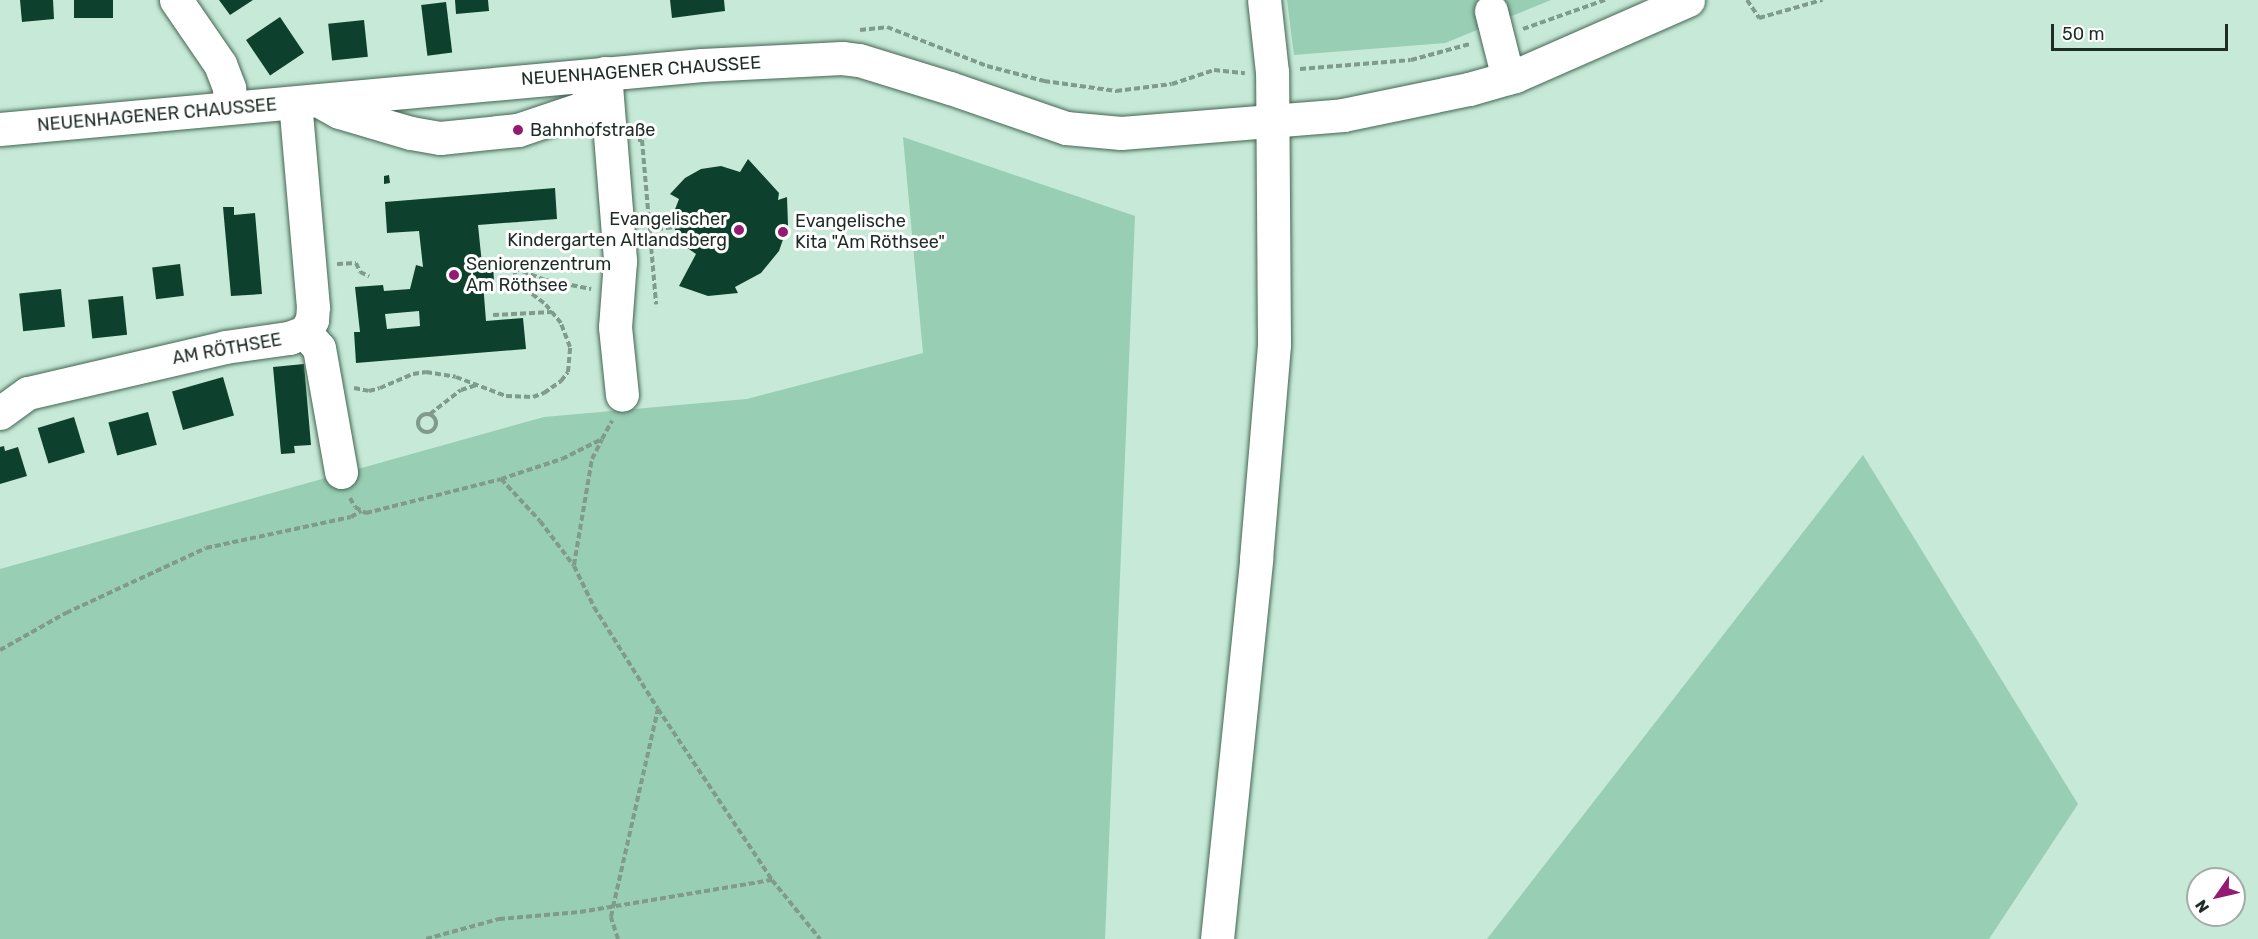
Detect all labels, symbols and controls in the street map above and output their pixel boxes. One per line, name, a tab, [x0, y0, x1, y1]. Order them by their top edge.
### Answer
scale bar	[2054, 12, 2231, 50]
text: 50 m	[2062, 23, 2105, 45]
street label: NEUENHAGENER CHAUSSEE	[520, 52, 762, 90]
street label: NEUENHAGENER CHAUSSEE	[36, 94, 278, 136]
place label: Bahnhofstraße	[530, 119, 655, 141]
marker: Bahnhofstraße	[511, 123, 525, 137]
place label: Evangelischer Kindergarten Altlandsberg	[507, 209, 727, 252]
place label: Evangelische Kita "Am Röthsee"	[795, 211, 945, 254]
marker: Evangelischer Kindergarten Altlandsberg	[732, 223, 746, 237]
marker: Evangelische Kita "Am Röthsee"	[776, 225, 790, 239]
place label: Seniorenzentrum Am Röthsee	[466, 254, 611, 296]
marker: Seniorenzentrum Am Röthsee	[447, 268, 461, 282]
street label: AM RÖTHSEE	[171, 329, 283, 369]
north arrow	[2186, 867, 2246, 927]
text: N	[2191, 896, 2213, 916]

